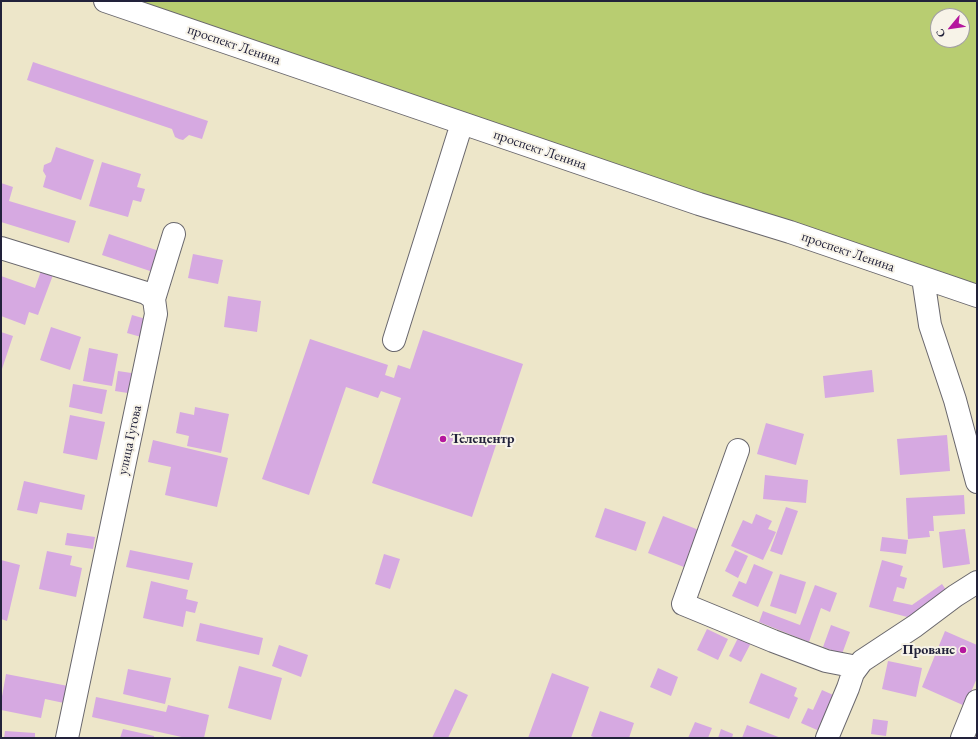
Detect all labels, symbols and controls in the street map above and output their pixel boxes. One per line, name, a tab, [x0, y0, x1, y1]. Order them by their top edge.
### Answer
north arrow	[930, 8, 970, 48]
street label: проспект Ленина	[185, 21, 283, 69]
text: С	[932, 27, 948, 40]
street label: проспект Ленина	[491, 126, 589, 174]
street label: проспект Ленина	[799, 228, 897, 276]
street label: улица Гугова	[114, 404, 146, 476]
place label: Телецентр	[451, 431, 515, 447]
marker: Телецентр	[438, 434, 448, 444]
place label: Прованс	[902, 642, 955, 658]
marker: Прованс	[958, 645, 968, 655]

